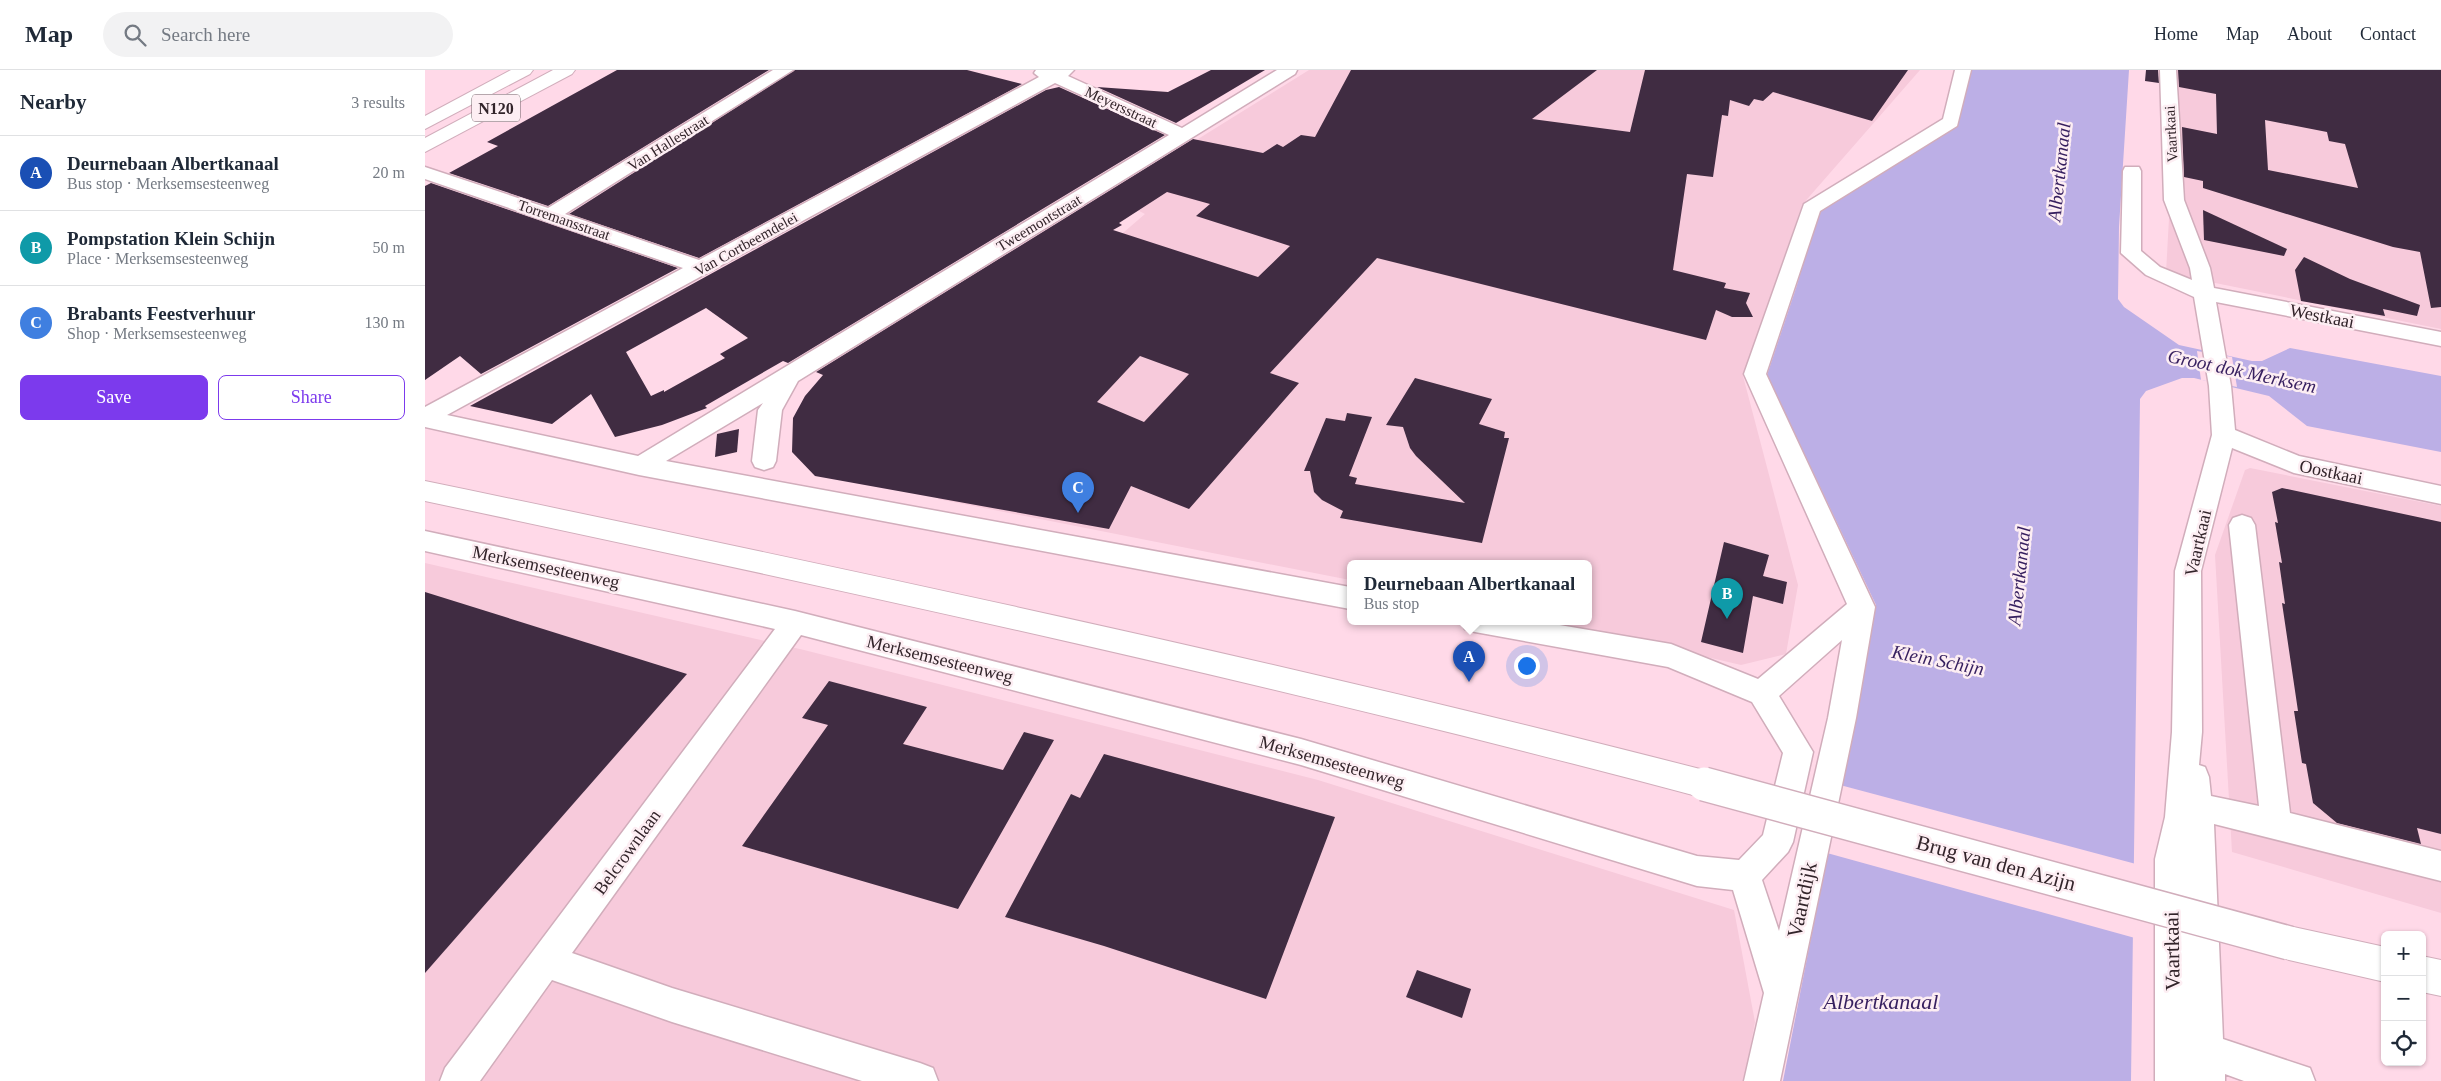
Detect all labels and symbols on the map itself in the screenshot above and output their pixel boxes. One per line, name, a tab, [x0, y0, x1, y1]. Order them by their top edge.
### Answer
street label: Meyersstraat	[1083, 83, 1160, 131]
road number: N120	[472, 94, 520, 122]
street label: Vaartkaai	[2162, 105, 2180, 163]
street label: Van Hallestraat	[625, 111, 712, 174]
water label: Albertkanaal	[2043, 122, 2075, 224]
street label: Tweemontstraat	[994, 191, 1085, 254]
street label: Torremansstraat	[516, 197, 613, 244]
street label: Van Cortbeemdelei	[692, 209, 800, 279]
street label: Westkaai	[2288, 300, 2356, 332]
water label: Groot dok Merksem	[2166, 345, 2318, 397]
street label: Oostkaai	[2298, 456, 2364, 488]
pin: C	[1062, 472, 1094, 513]
street label: Vaartkaai	[2181, 508, 2215, 578]
water label: Albertkanaal	[2003, 526, 2035, 628]
street label: Merksemsesteenweg	[471, 542, 621, 592]
pin: B	[1711, 578, 1743, 619]
street label: Merksemsesteenweg	[865, 631, 1015, 687]
pin: A	[1453, 641, 1485, 682]
water label: Klein Schijn	[1889, 641, 1986, 679]
your location	[1514, 653, 1540, 679]
street label: Merksemsesteenweg	[1257, 732, 1407, 792]
street label: Belcrownlaan	[590, 806, 664, 898]
street label: Brug van den Azijn	[1914, 830, 2079, 896]
street label: Vaartdijk	[1782, 859, 1822, 940]
street label: Vaartkaai	[2159, 911, 2185, 991]
water label: Albertkanaal	[1822, 989, 1938, 1014]

